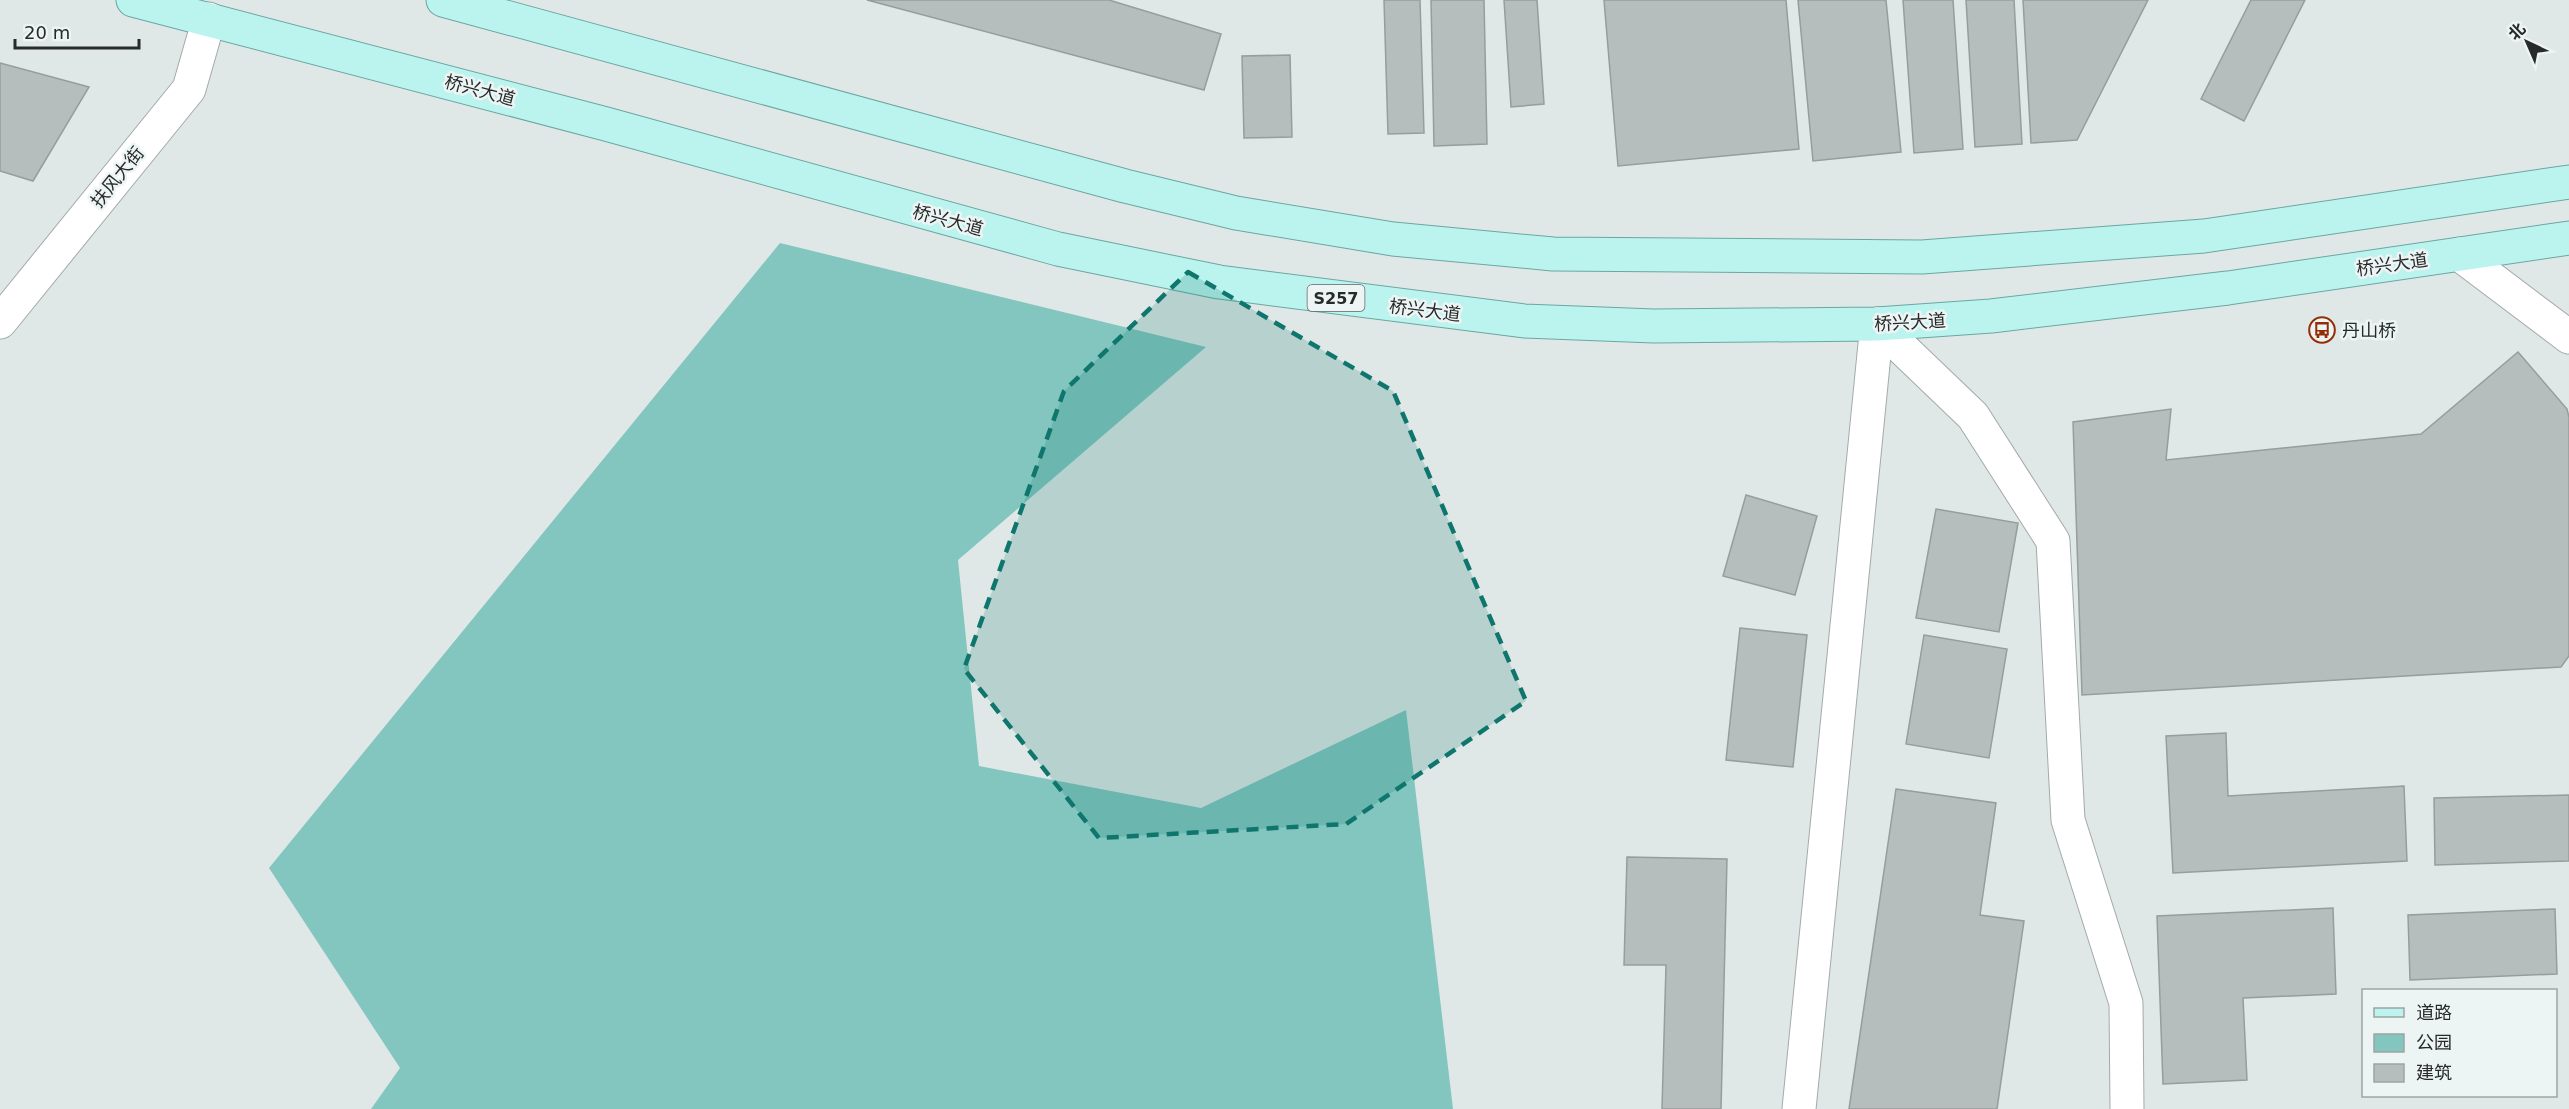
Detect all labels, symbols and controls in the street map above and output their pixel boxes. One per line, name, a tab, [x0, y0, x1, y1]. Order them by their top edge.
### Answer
scale bar	[15, 12, 140, 50]
north arrow	[2497, 12, 2557, 72]
text: 北	[2505, 19, 2529, 44]
text: 20 m	[24, 22, 70, 43]
street label: 桥兴大道	[443, 71, 517, 109]
street label: 扶风大街	[86, 142, 148, 212]
street label: 桥兴大道	[911, 201, 985, 239]
street label: 桥兴大道	[2355, 249, 2429, 279]
road number: S257	[1308, 285, 1364, 311]
street label: 桥兴大道	[1388, 295, 1462, 325]
street label: 桥兴大道	[1873, 310, 1947, 334]
bus stop icon: 丹山桥	[2307, 315, 2337, 345]
place label: 丹山桥	[2342, 320, 2396, 341]
legend	[2362, 989, 2557, 1097]
text: 道路	[2416, 1002, 2452, 1023]
text: 公园	[2416, 1032, 2452, 1053]
text: 建筑	[2416, 1062, 2452, 1083]

